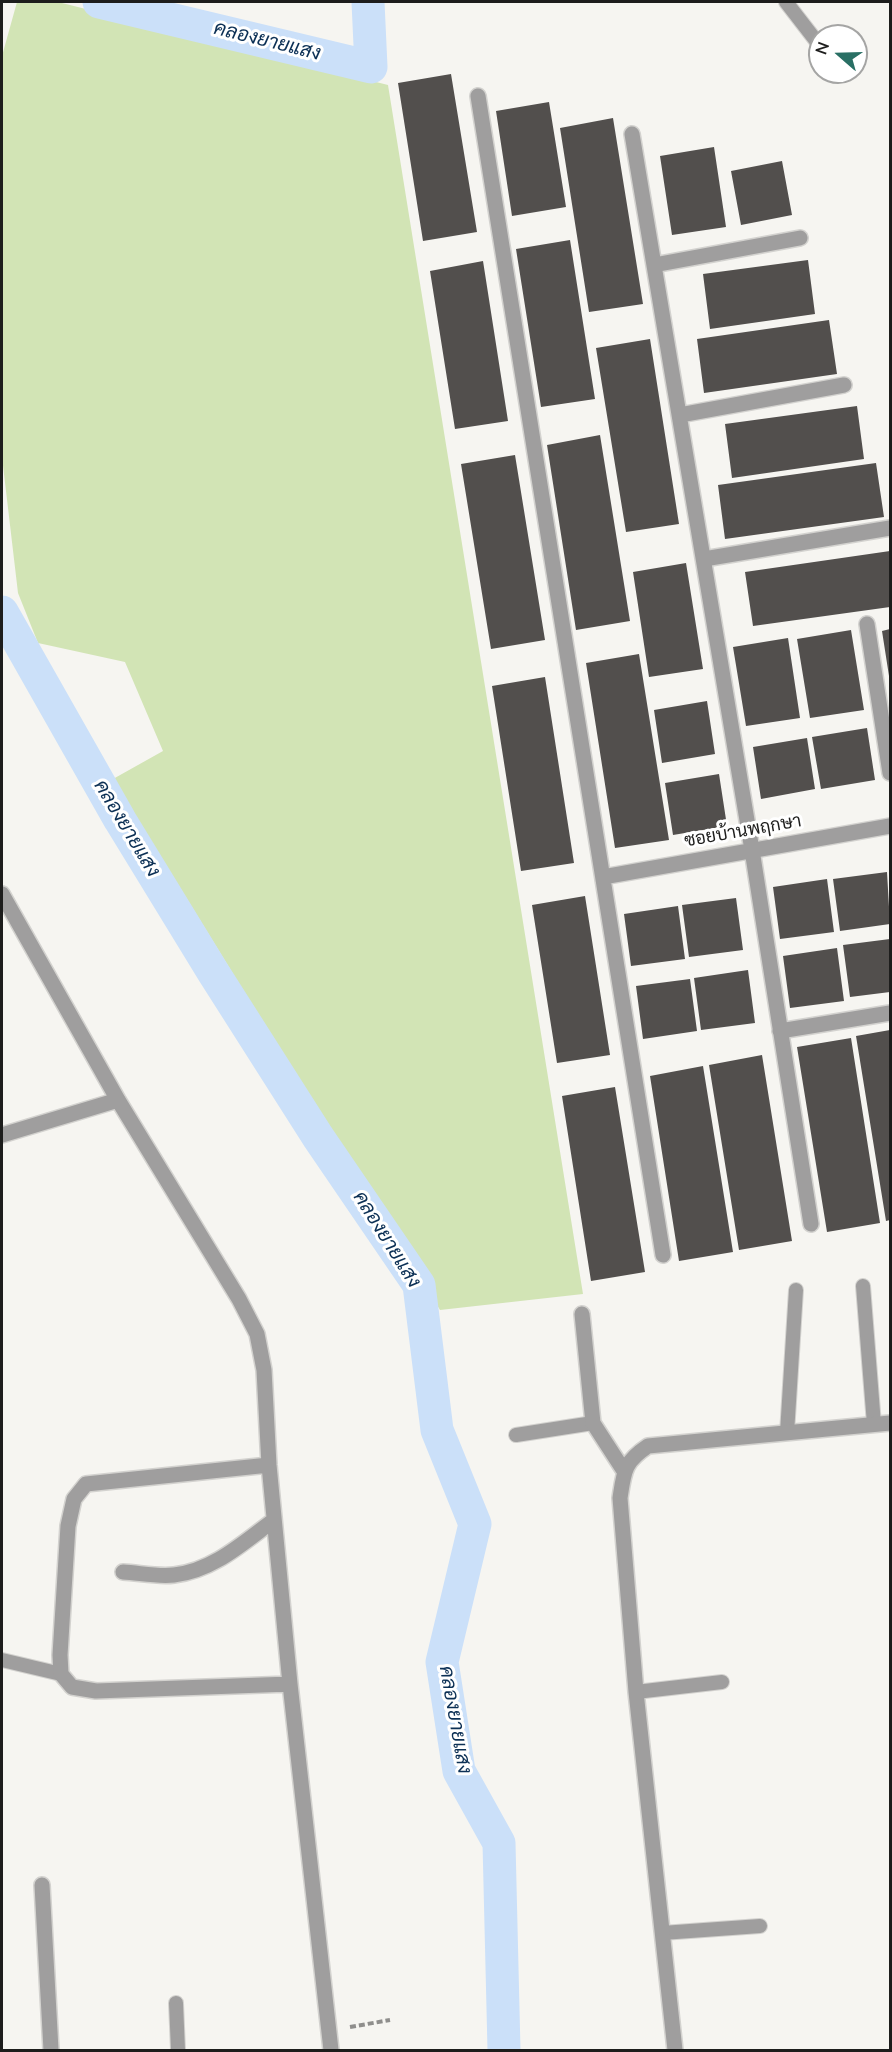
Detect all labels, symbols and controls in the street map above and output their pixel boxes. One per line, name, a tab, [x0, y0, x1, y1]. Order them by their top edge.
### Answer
water label: คลองยายแสง	[211, 17, 323, 67]
north arrow	[808, 24, 868, 84]
text: N	[811, 39, 835, 58]
water label: คลองยายแสง	[88, 776, 164, 882]
street label: ซอยบ้านพฤกษา	[683, 811, 803, 853]
water label: คลองยายแสง	[347, 1187, 425, 1293]
water label: คลองยายแสง	[433, 1664, 475, 1776]

